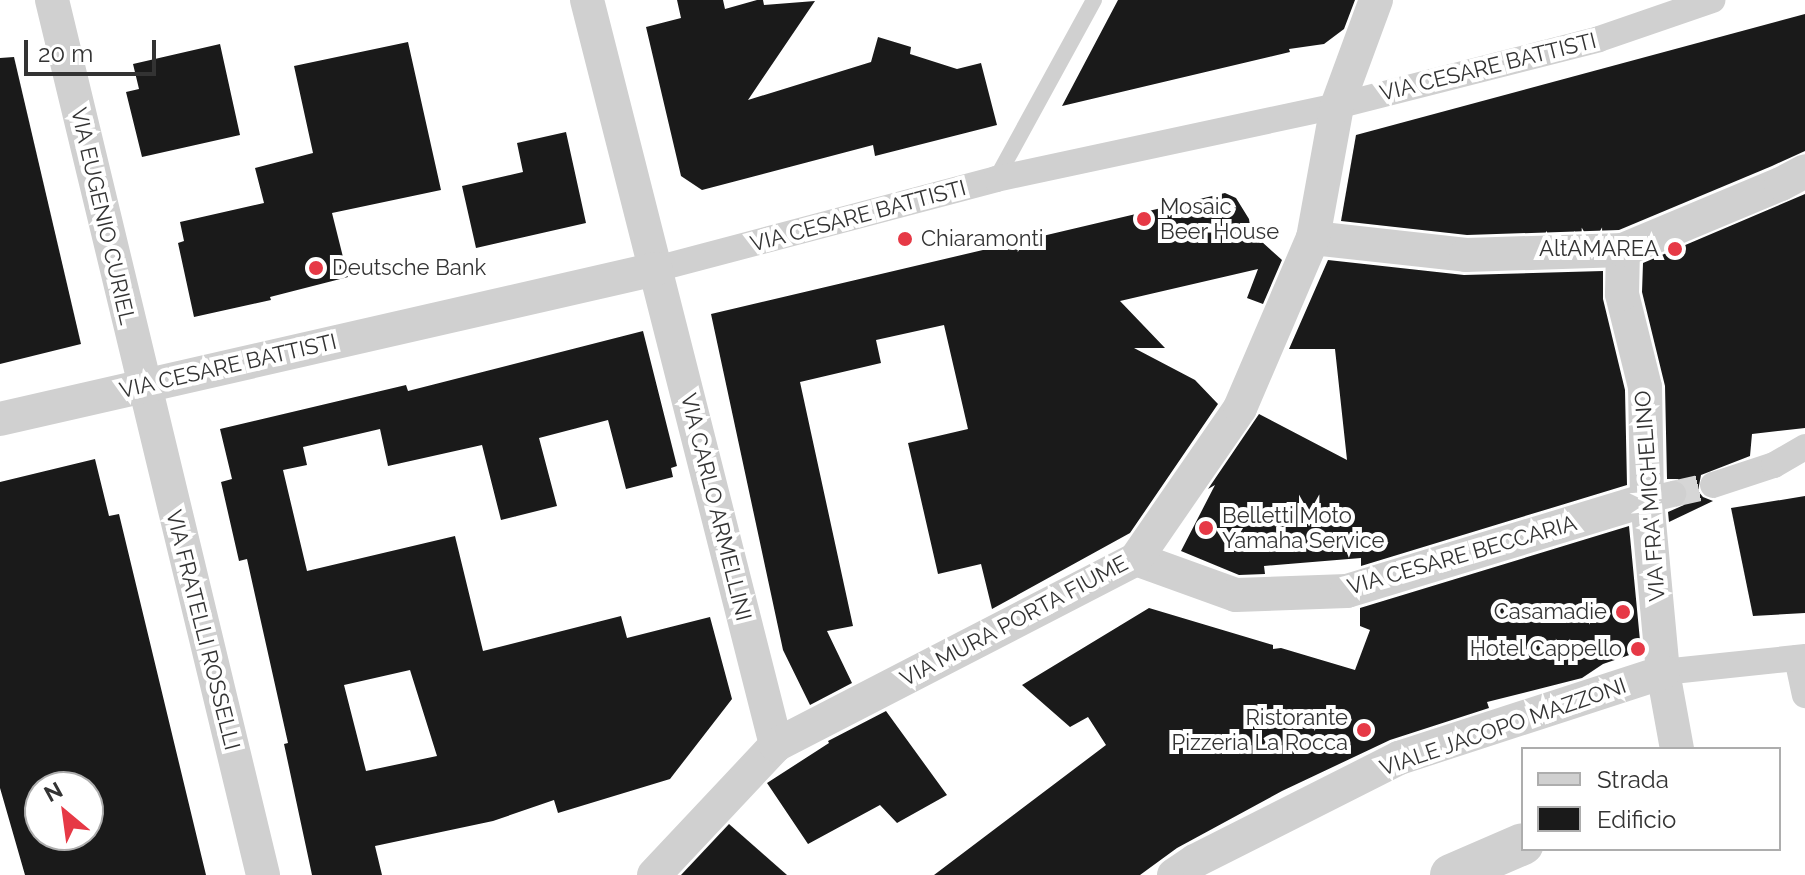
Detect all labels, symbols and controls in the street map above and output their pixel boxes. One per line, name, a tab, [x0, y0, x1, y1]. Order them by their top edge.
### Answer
scale bar	[28, 24, 160, 74]
street label: VIA CESARE BATTISTI	[1377, 27, 1599, 107]
text: 20 m	[38, 39, 93, 68]
street label: VIA EUGENIO CURIEL	[65, 105, 141, 327]
street label: VIA CESARE BATTISTI	[747, 174, 969, 258]
place label: Mosaic Beer House	[1160, 193, 1280, 244]
marker: Mosaic Beer House	[1135, 210, 1153, 228]
place label: Chiaramonti	[921, 226, 1044, 252]
marker: Chiaramonti	[896, 230, 914, 248]
place label: AltAMAREA	[1539, 236, 1659, 262]
marker: AltAMAREA	[1666, 240, 1684, 258]
place label: Deutsche Bank	[332, 255, 486, 281]
marker: Deutsche Bank	[307, 259, 325, 277]
street label: VIA CESARE BATTISTI	[117, 328, 339, 404]
street label: VIA FRA' MICHELINO	[1629, 389, 1671, 603]
street label: VIA CARLO ARMELLINI	[675, 390, 757, 624]
place label: Belletti Moto Yamaha Service	[1222, 502, 1384, 554]
street label: VIA FRATELLI ROSSELLI	[160, 507, 246, 753]
street label: VIA CESARE BECCARIA	[1344, 510, 1580, 600]
marker: Belletti Moto Yamaha Service	[1197, 519, 1215, 537]
street label: VIA MURA PORTA FIUME	[895, 549, 1133, 693]
place label: Casamadie	[1494, 599, 1607, 625]
marker: Casamadie	[1614, 603, 1632, 621]
place label: Hotel Cappello	[1469, 636, 1622, 662]
marker: Hotel Cappello	[1629, 640, 1647, 658]
street label: VIALE JACOPO MAZZONI	[1376, 672, 1630, 782]
place label: Ristorante Pizzeria La Rocca	[1172, 704, 1348, 756]
marker: Ristorante Pizzeria La Rocca	[1355, 721, 1373, 739]
legend	[1521, 747, 1781, 851]
text: Strada	[1597, 765, 1669, 794]
north arrow	[24, 771, 104, 851]
text: N	[40, 776, 67, 807]
text: Edificio	[1597, 805, 1676, 834]

